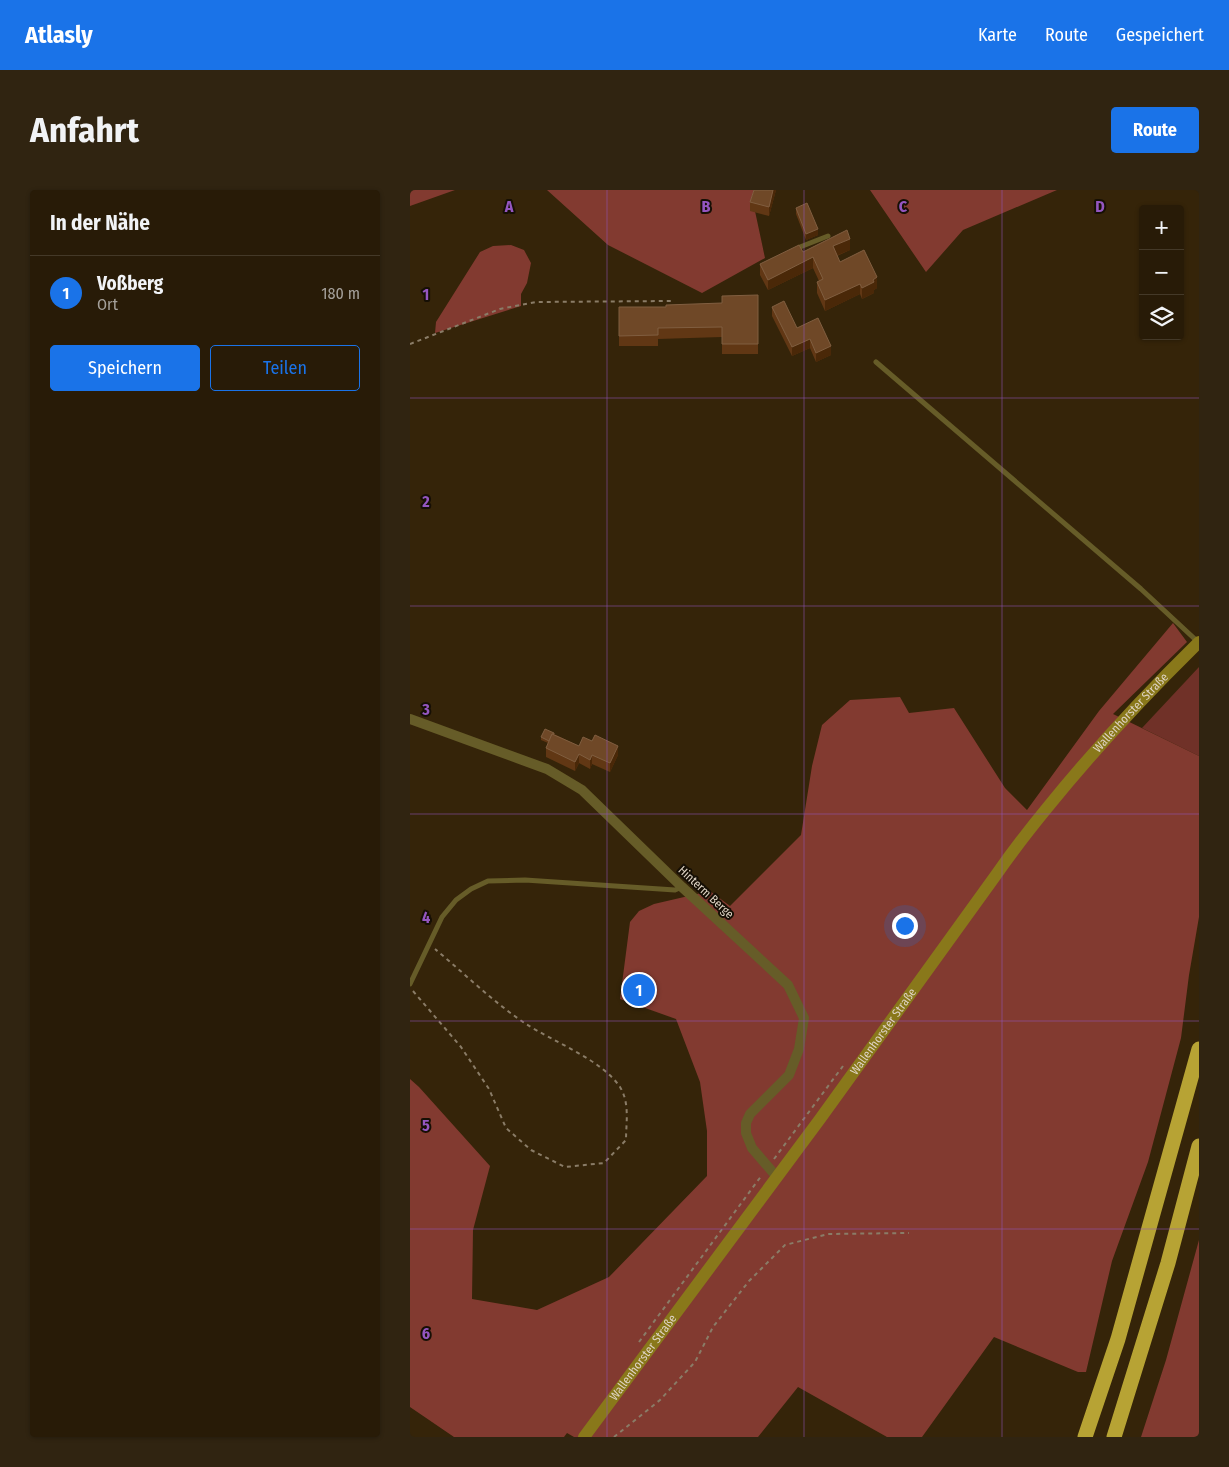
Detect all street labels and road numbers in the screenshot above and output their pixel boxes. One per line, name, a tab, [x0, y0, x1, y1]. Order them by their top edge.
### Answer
street label: Wallenhorster Straße	[1090, 670, 1171, 755]
street label: Hinterm Berge	[675, 863, 737, 921]
street label: Wallenhorster Straße	[847, 985, 919, 1077]
street label: Wallenhorster Straße	[607, 1312, 679, 1403]

